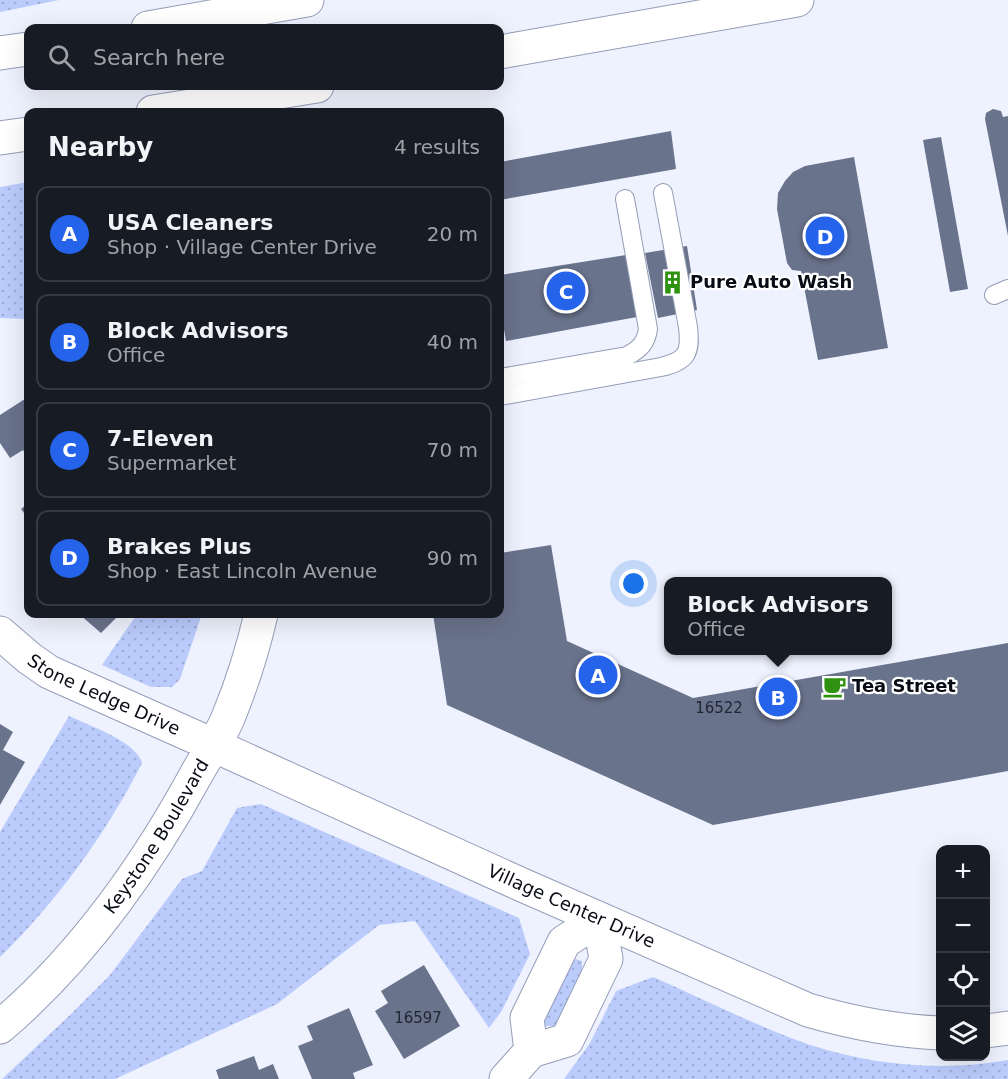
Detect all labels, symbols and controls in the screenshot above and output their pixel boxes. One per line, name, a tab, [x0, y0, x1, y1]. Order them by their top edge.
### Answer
search box	[24, 24, 504, 90]
icon: search	[45, 41, 78, 74]
text: Search here	[93, 45, 225, 70]
text: Nearby	[48, 132, 153, 162]
text: 4 results	[394, 135, 480, 159]
text: USA Cleaners	[107, 210, 273, 235]
pin: D	[806, 214, 844, 258]
text: A	[62, 222, 77, 246]
text: 20 m	[427, 222, 478, 246]
text: Shop · Village Center Drive	[107, 235, 377, 259]
pin: C	[546, 268, 586, 314]
building icon: Pure Auto Wash	[659, 269, 685, 295]
place label: Pure Auto Wash	[690, 271, 852, 292]
text: Block Advisors	[107, 318, 289, 343]
text: B	[62, 330, 77, 354]
text: 40 m	[427, 330, 478, 354]
text: Office	[107, 343, 165, 367]
text: 7-Eleven	[107, 426, 214, 451]
text: C	[62, 438, 77, 462]
text: 70 m	[427, 438, 478, 462]
text: Supermarket	[107, 451, 236, 475]
text: Brakes Plus	[107, 534, 252, 559]
text: D	[61, 546, 78, 570]
text: 90 m	[427, 546, 478, 570]
text: Shop · East Lincoln Avenue	[107, 559, 377, 583]
your location	[619, 569, 648, 598]
popup	[664, 577, 892, 655]
text: Block Advisors	[687, 592, 869, 617]
text: Office	[687, 617, 746, 641]
street label: Stone Ledge Drive	[24, 649, 184, 739]
pin: A	[578, 652, 618, 698]
cafe icon: Tea Street	[821, 673, 847, 699]
pin: B	[758, 674, 798, 720]
place label: Tea Street	[852, 675, 956, 696]
house number: 16522	[695, 699, 743, 717]
street label: Keystone Boulevard	[99, 755, 213, 918]
map controls	[936, 845, 990, 1061]
button: +	[936, 845, 990, 899]
street label: Village Center Drive	[485, 860, 658, 952]
button: −	[936, 899, 990, 953]
button: locate	[936, 953, 990, 1007]
button: layers	[936, 1007, 990, 1061]
house number: 16597	[394, 1009, 442, 1027]

